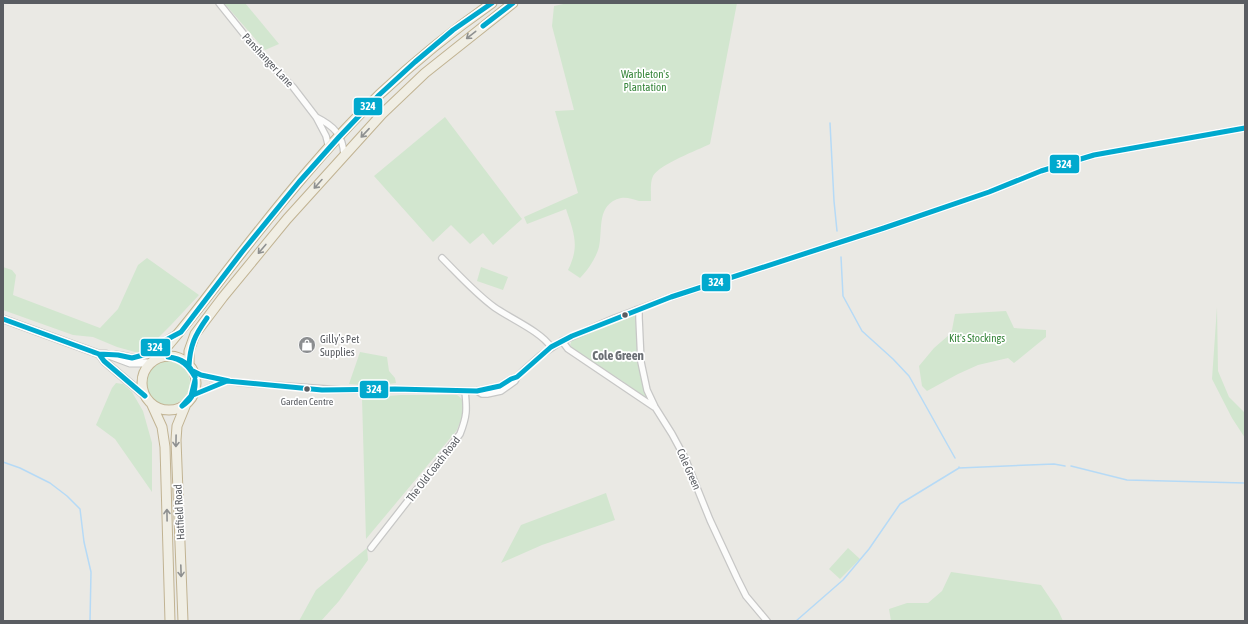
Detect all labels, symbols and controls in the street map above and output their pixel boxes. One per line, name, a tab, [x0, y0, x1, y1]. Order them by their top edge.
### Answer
street label: Panshanger Lane	[240, 31, 296, 89]
one-way arrow	[465, 31, 476, 40]
park label: Warbleton's Plantation	[621, 68, 669, 93]
line badge: 324	[353, 97, 383, 116]
text: 324	[360, 100, 376, 112]
one-way arrow	[360, 128, 370, 138]
line badge: 324	[1049, 154, 1080, 174]
text: 324	[1056, 158, 1072, 170]
one-way arrow	[313, 179, 323, 189]
one-way arrow	[257, 244, 266, 255]
line badge: 324	[701, 273, 731, 292]
text: 324	[708, 276, 724, 288]
unlabelled marker	[620, 310, 630, 320]
park label: Kit's Stockings	[949, 332, 1005, 344]
place label: Gilly’s Pet Supplies	[320, 333, 359, 358]
shop icon: Gilly’s Pet Supplies	[297, 335, 317, 355]
line badge: 324	[140, 338, 171, 357]
text: 324	[147, 341, 163, 353]
district label: Cole Green	[592, 348, 644, 363]
line badge: 324	[359, 380, 389, 399]
text: 324	[366, 383, 382, 395]
marker: Garden Centre	[302, 384, 312, 394]
place label: Garden Centre	[281, 396, 334, 407]
one-way arrow	[172, 434, 180, 447]
street label: The Old Coach Road	[404, 434, 462, 504]
street label: Cole Green	[675, 447, 703, 491]
street label: Hatfield Road	[172, 484, 186, 540]
one-way arrow	[163, 509, 171, 522]
one-way arrow	[178, 564, 185, 577]

